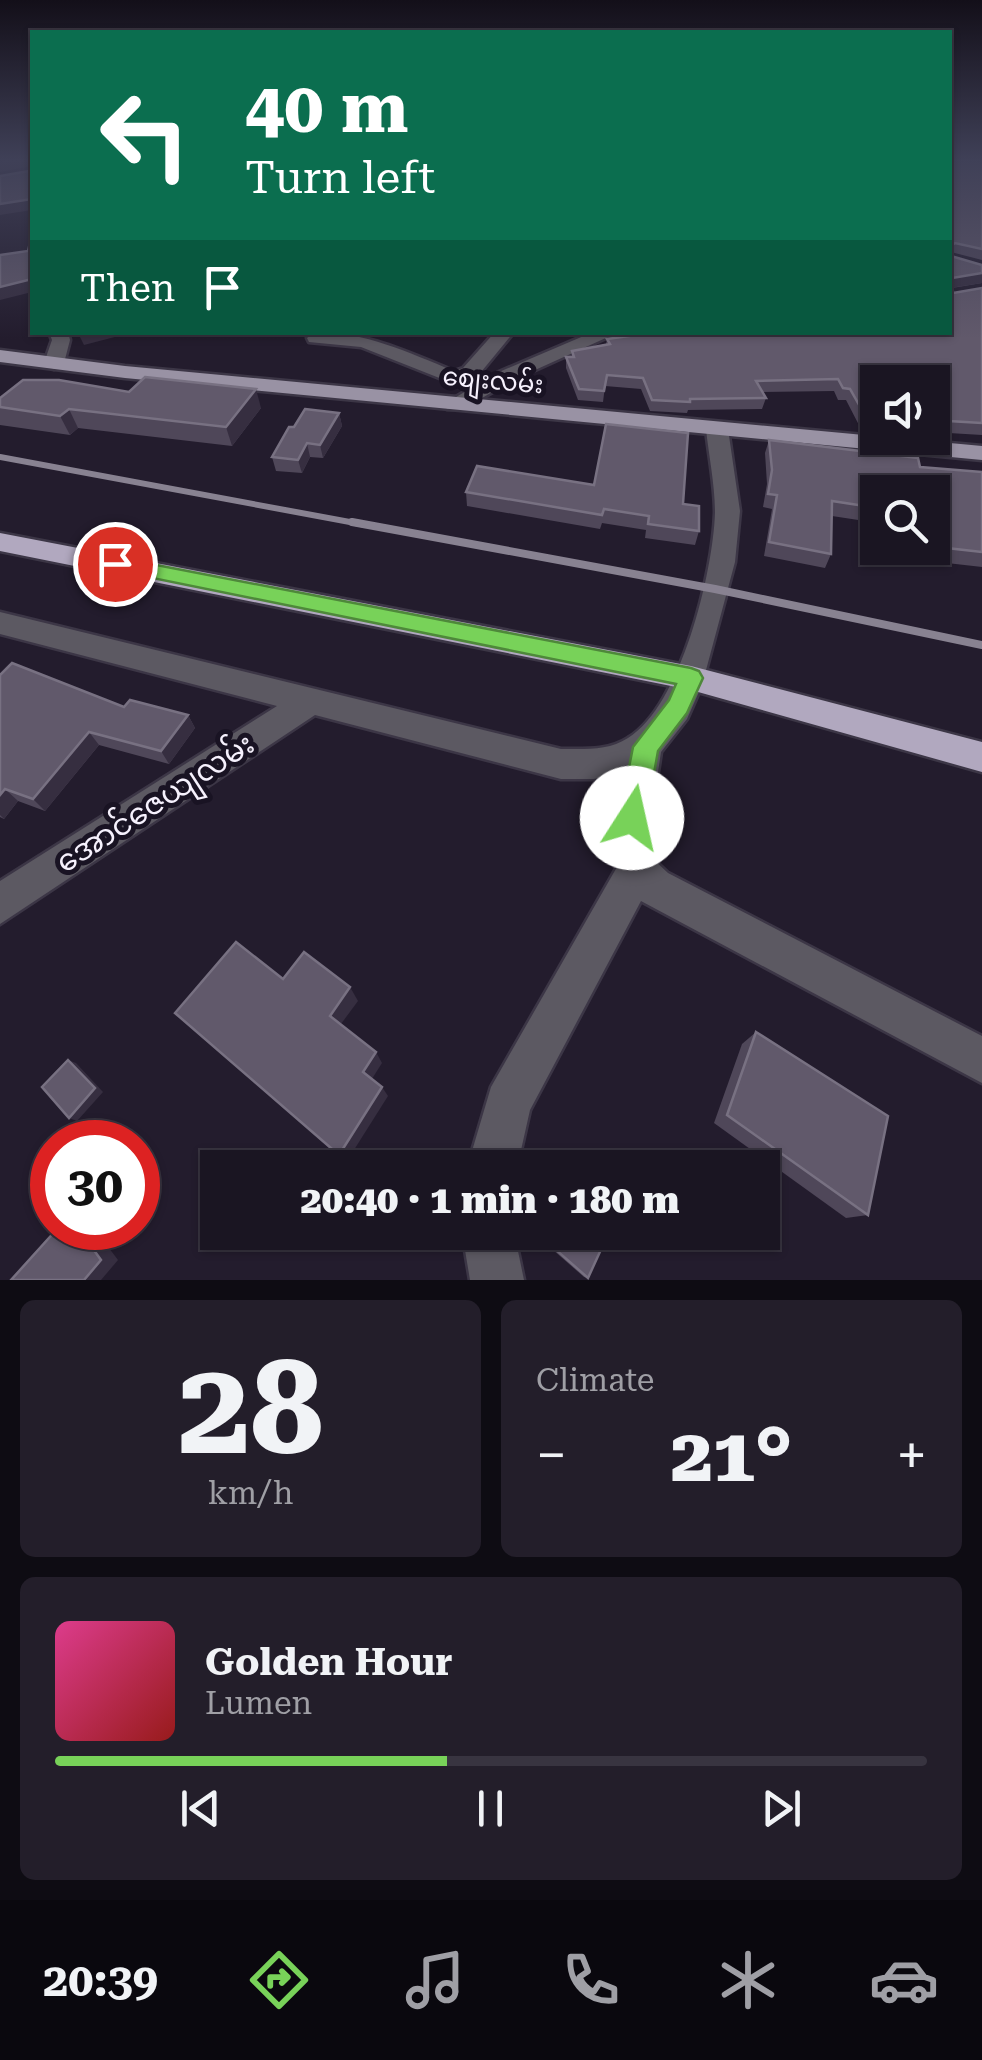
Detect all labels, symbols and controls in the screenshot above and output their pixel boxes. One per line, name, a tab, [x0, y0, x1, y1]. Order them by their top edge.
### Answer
text: 40 m	[245, 67, 409, 149]
icon: left	[80, 70, 210, 200]
text: Turn left	[245, 151, 435, 204]
icon: arrive	[195, 260, 250, 315]
text: Then	[80, 266, 175, 310]
street label: စျေးလမ်း	[441, 359, 545, 405]
map controls	[860, 365, 950, 565]
button: sound	[860, 365, 950, 455]
button: search	[860, 475, 950, 565]
pin	[73, 522, 158, 607]
icon: arrive	[88, 537, 143, 592]
street label: အောင်ဇေယျလမ်း	[47, 722, 265, 886]
position arrow	[580, 766, 684, 870]
speed limit sign: 30	[30, 1120, 160, 1250]
text: 20:40 · 1 min · 180 m	[300, 1178, 680, 1222]
text: 28	[178, 1332, 323, 1485]
text: Climate	[536, 1361, 654, 1399]
text: 21°	[671, 1411, 792, 1499]
text: −	[536, 1423, 567, 1487]
text: +	[896, 1423, 927, 1487]
text: km/h	[208, 1474, 293, 1512]
text: Golden Hour	[205, 1640, 453, 1684]
text: Lumen	[205, 1684, 312, 1722]
icon: previous	[173, 1781, 228, 1836]
icon: pause	[463, 1781, 518, 1836]
icon: next	[754, 1781, 809, 1836]
icon: directions	[244, 1945, 314, 2015]
icon: music	[400, 1945, 470, 2015]
icon: phone	[556, 1945, 626, 2015]
icon: climate	[713, 1945, 783, 2015]
icon: car	[869, 1945, 939, 2015]
text: 20:39	[43, 1954, 158, 2007]

